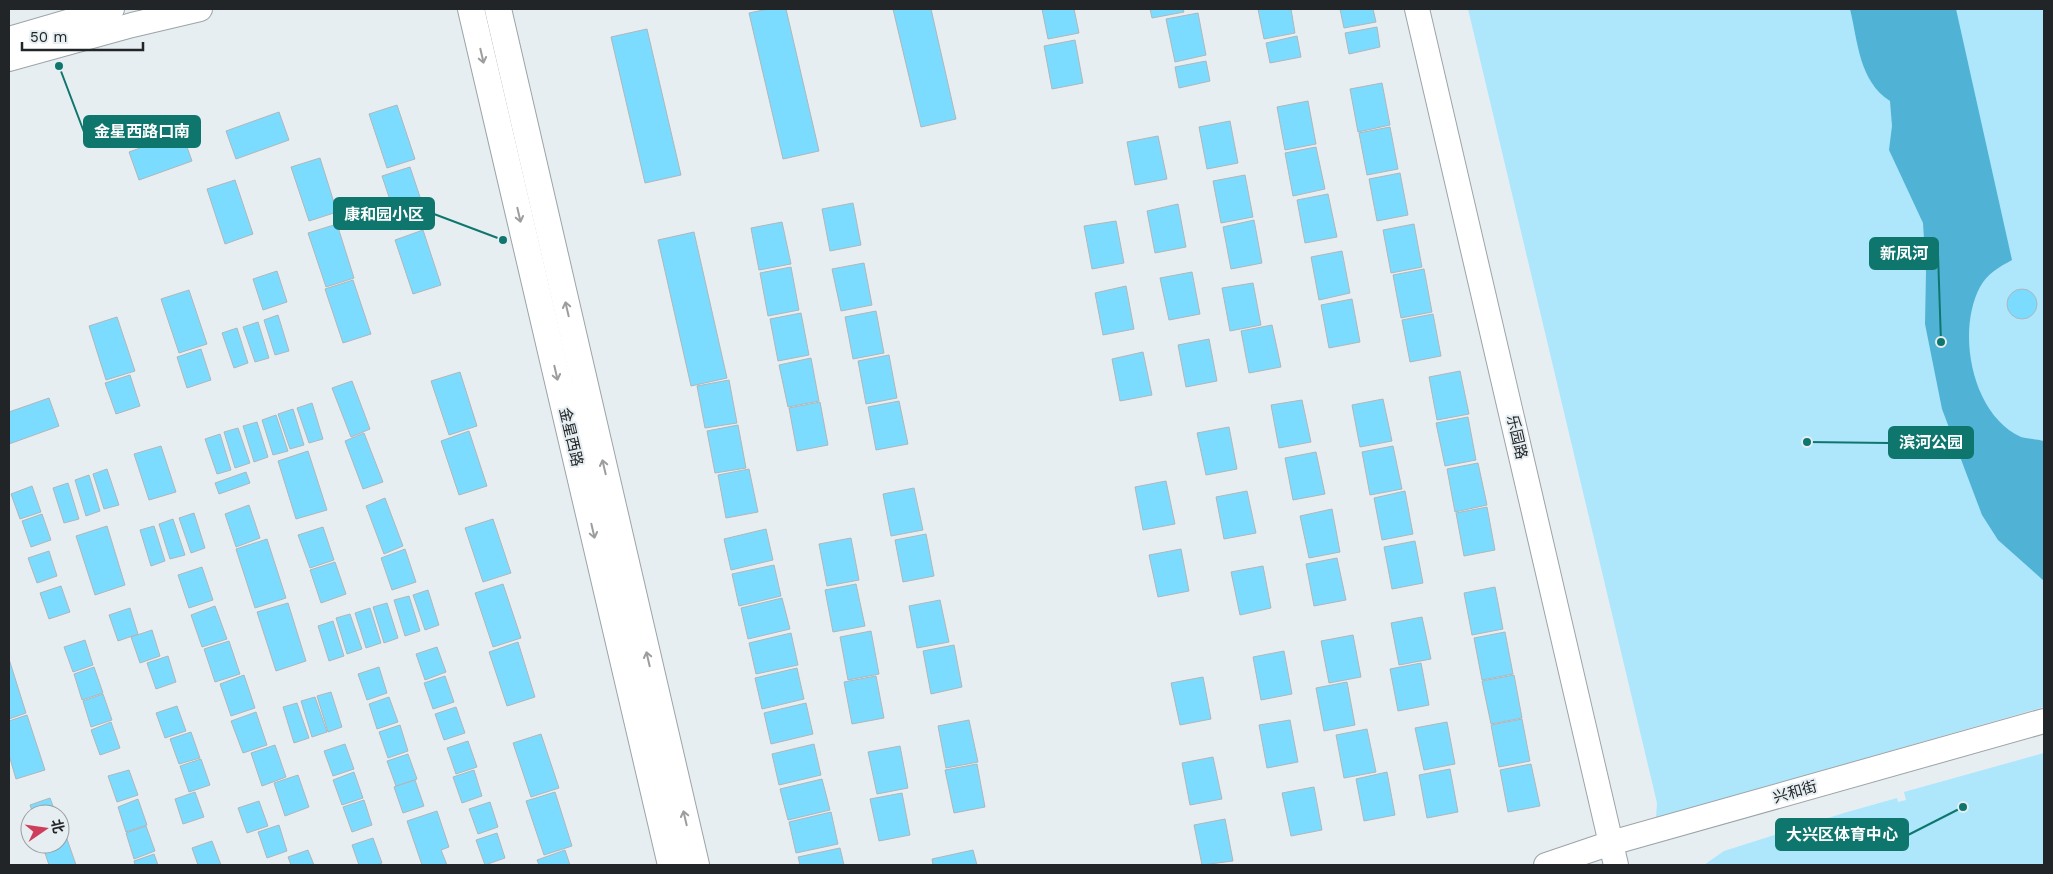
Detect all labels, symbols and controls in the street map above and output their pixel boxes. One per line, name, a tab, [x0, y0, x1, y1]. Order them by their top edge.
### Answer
scale bar	[22, 20, 144, 52]
text: 50 m	[30, 28, 67, 46]
one-way arrow	[478, 48, 487, 64]
callout: 金星西路口南	[84, 116, 200, 147]
text: 金星西路口南	[94, 122, 190, 141]
callout: 康和园小区	[334, 198, 434, 229]
text: 康和园小区	[344, 205, 424, 224]
one-way arrow	[515, 206, 524, 222]
callout: 新凤河	[1870, 238, 1938, 269]
text: 新凤河	[1880, 244, 1928, 263]
one-way arrow	[562, 301, 571, 317]
one-way arrow	[552, 364, 561, 380]
street label: 金星西路	[555, 406, 587, 468]
street label: 乐园路	[1503, 413, 1531, 461]
callout: 滨河公园	[1889, 427, 1973, 458]
text: 滨河公园	[1899, 433, 1963, 452]
one-way arrow	[599, 459, 608, 475]
one-way arrow	[589, 523, 598, 539]
one-way arrow	[643, 652, 652, 668]
street label: 兴和街	[1771, 777, 1819, 807]
north arrow	[20, 804, 70, 854]
one-way arrow	[680, 810, 689, 826]
text: 北	[48, 817, 67, 835]
callout: 大兴区体育中心	[1776, 819, 1908, 850]
text: 大兴区体育中心	[1786, 825, 1898, 844]

